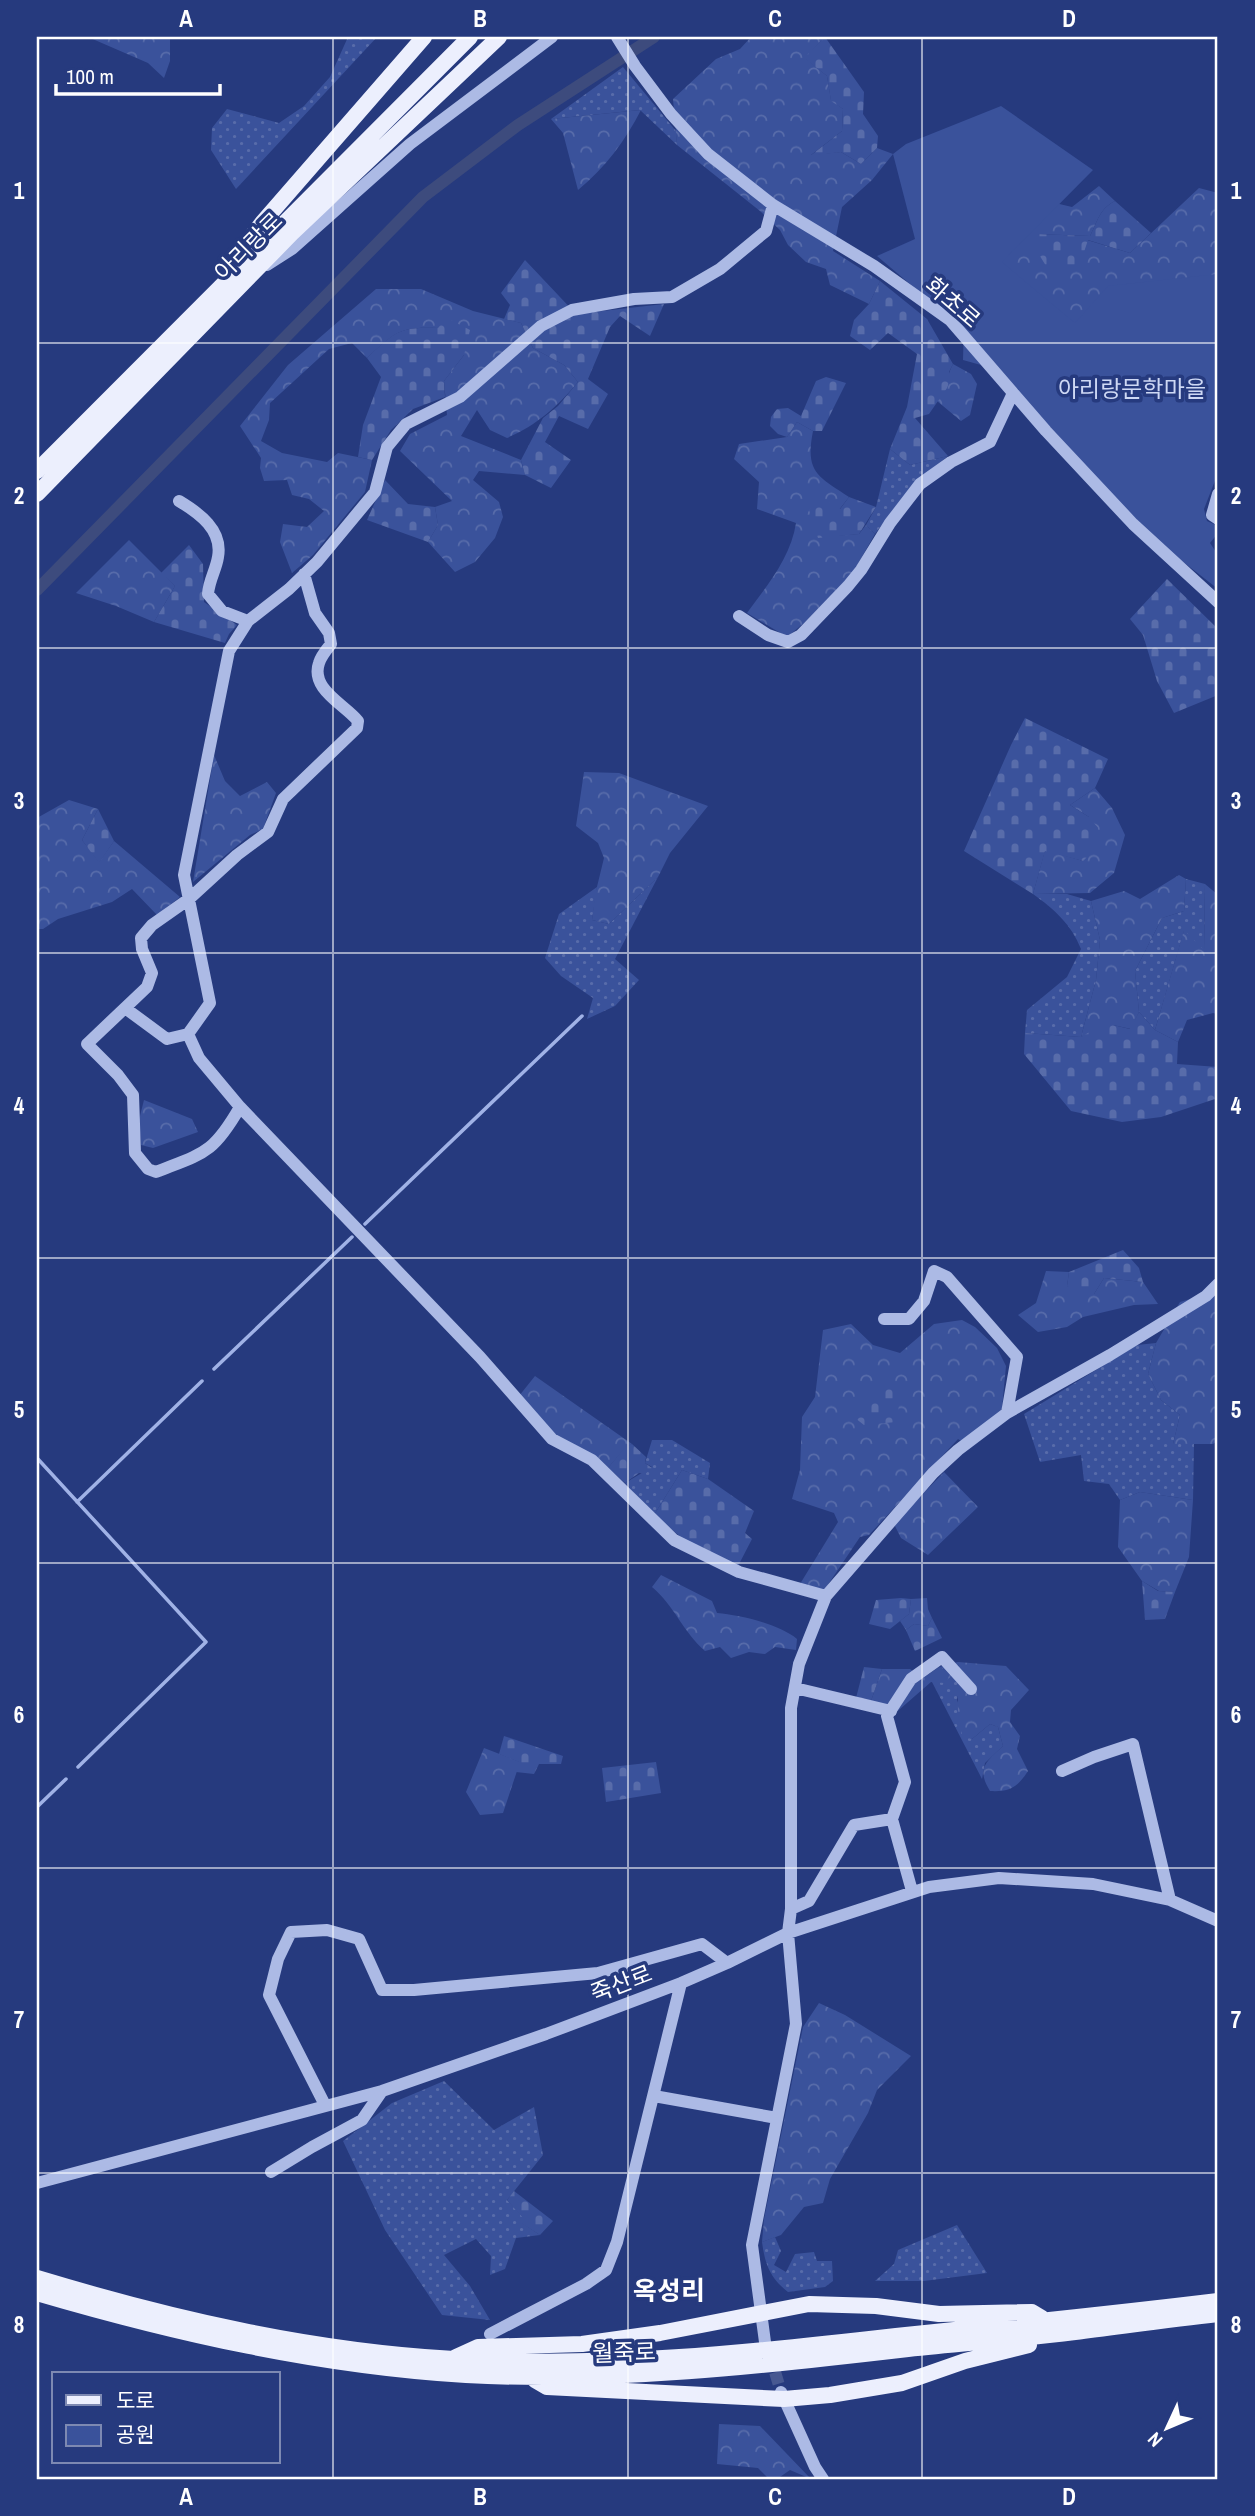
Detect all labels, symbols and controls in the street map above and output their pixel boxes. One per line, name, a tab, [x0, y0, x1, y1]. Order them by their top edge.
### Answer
text: A	[179, 3, 193, 34]
text: B	[473, 3, 487, 34]
text: C	[768, 3, 782, 34]
text: D	[1062, 3, 1076, 34]
scale bar	[56, 52, 220, 96]
text: 100 m	[66, 62, 114, 91]
text: 1	[14, 175, 25, 206]
text: 1	[1231, 175, 1242, 206]
street label: 아리랑로	[207, 205, 289, 287]
street label: 화초로	[919, 269, 987, 335]
park label: 아리랑문학마을	[1058, 373, 1206, 404]
text: 2	[14, 480, 24, 511]
text: 2	[1231, 480, 1241, 511]
text: 3	[14, 785, 24, 816]
text: 3	[1231, 785, 1241, 816]
text: 4	[14, 1090, 25, 1121]
text: 4	[1231, 1090, 1242, 1121]
text: 5	[14, 1394, 24, 1425]
text: 5	[1231, 1394, 1241, 1425]
text: 6	[14, 1699, 24, 1730]
text: 6	[1231, 1699, 1241, 1730]
street label: 죽산로	[586, 1957, 656, 2009]
text: 7	[14, 2004, 24, 2035]
text: 7	[1231, 2004, 1241, 2035]
district label: 옥성리	[633, 2273, 705, 2308]
text: 8	[14, 2309, 24, 2340]
text: 8	[1231, 2309, 1241, 2340]
street label: 월죽로	[592, 2335, 656, 2369]
legend	[52, 2372, 280, 2464]
text: 도로	[116, 2386, 155, 2415]
north arrow	[1132, 2394, 1202, 2464]
text: 공원	[116, 2420, 155, 2449]
text: N	[1142, 2427, 1168, 2453]
text: A	[179, 2481, 193, 2512]
text: B	[473, 2481, 487, 2512]
text: C	[768, 2481, 782, 2512]
text: D	[1062, 2481, 1076, 2512]

